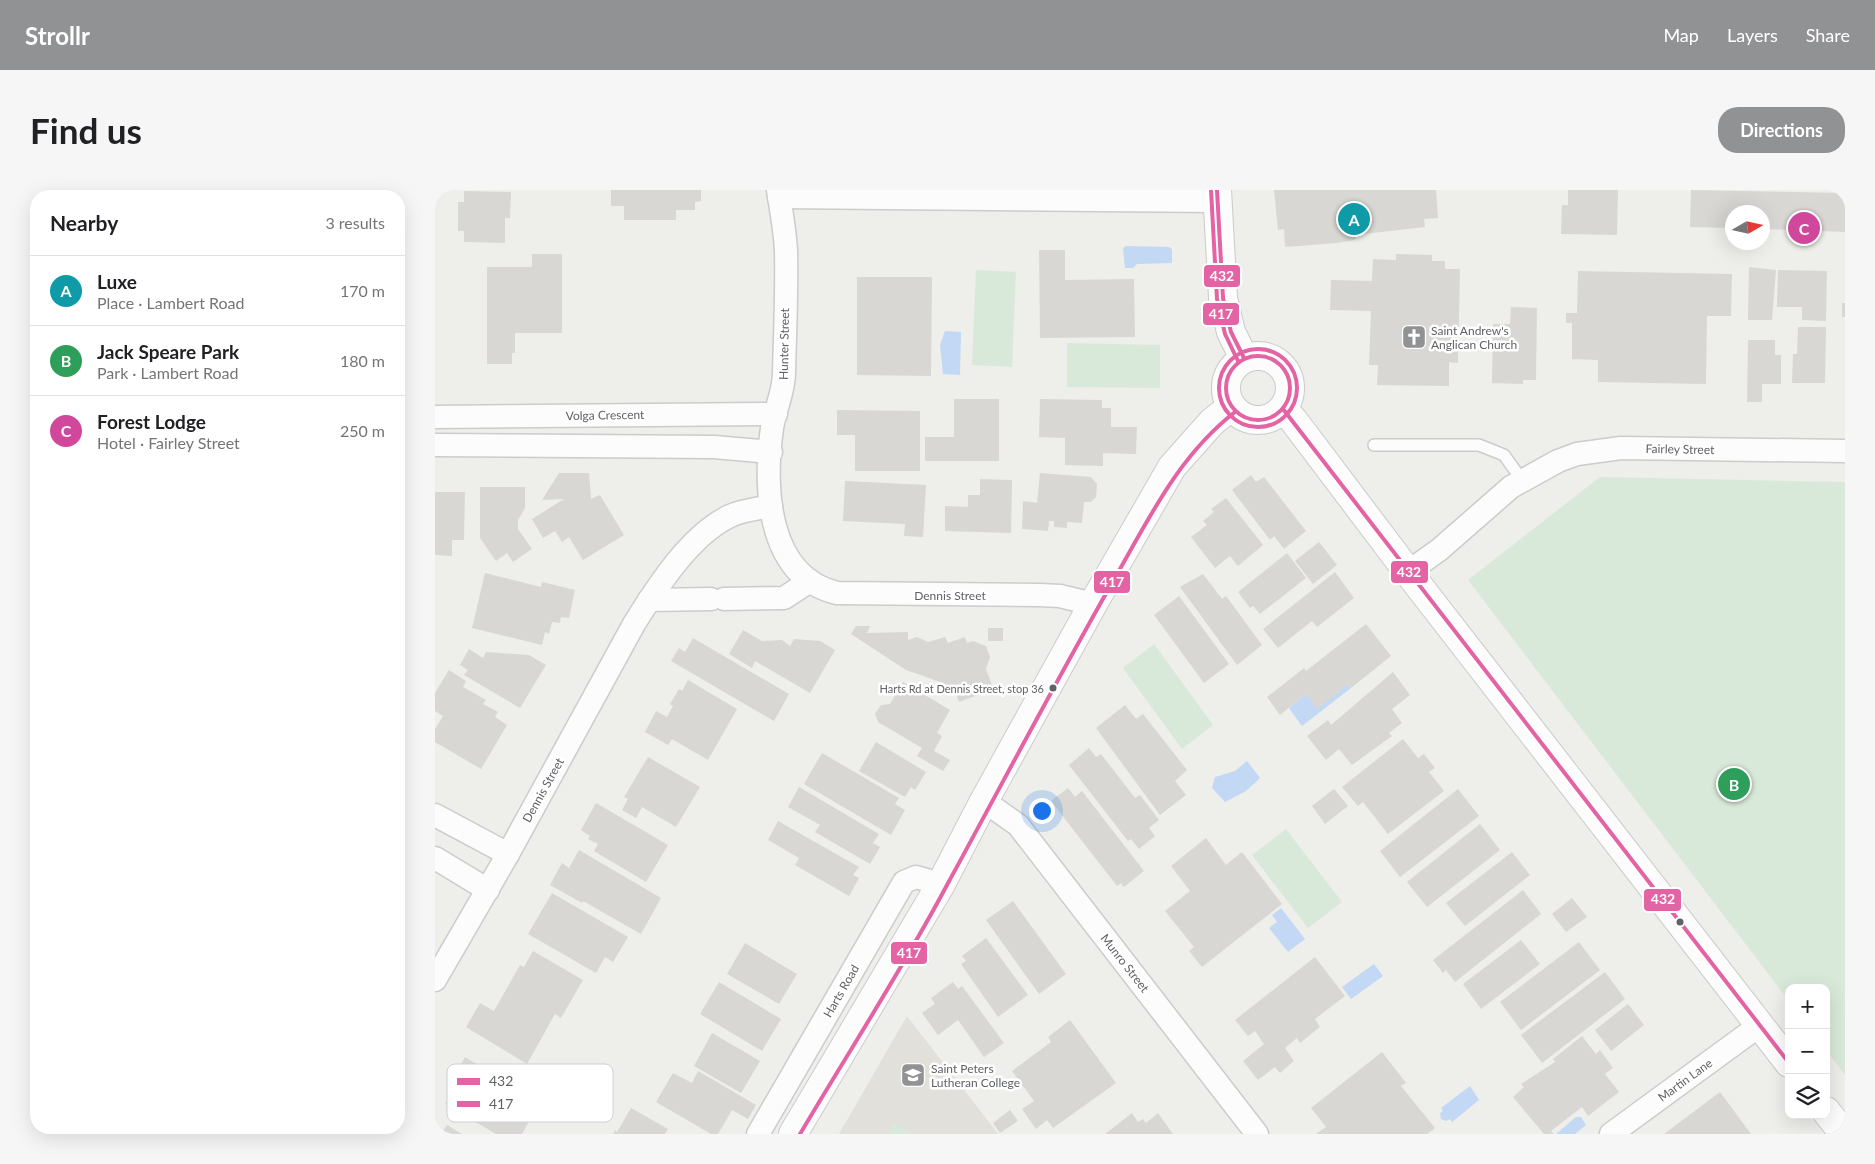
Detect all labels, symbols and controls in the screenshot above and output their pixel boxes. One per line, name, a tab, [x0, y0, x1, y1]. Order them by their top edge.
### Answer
text: Strollr	[25, 21, 90, 50]
text: Map	[1663, 24, 1699, 46]
text: Layers	[1727, 24, 1778, 46]
text: Share	[1806, 24, 1850, 46]
button: Directions	[1718, 107, 1845, 153]
text: Find us	[30, 109, 142, 151]
pin: A	[1338, 200, 1370, 238]
north arrow	[1725, 205, 1770, 250]
pin: C	[1788, 209, 1820, 247]
text: Nearby	[50, 210, 118, 235]
text: 3 results	[325, 213, 385, 232]
line badge: 432	[1203, 264, 1241, 288]
text: 432	[1210, 267, 1234, 284]
text: Luxe	[97, 270, 137, 293]
text: A	[60, 281, 72, 300]
text: 170 m	[340, 281, 385, 300]
text: Place · Lambert Road	[97, 293, 244, 312]
line badge: 417	[1202, 302, 1240, 326]
text: 417	[1209, 305, 1233, 322]
street label: Hunter Street	[776, 307, 792, 380]
place label: Saint Andrew's Anglican Church	[1431, 323, 1517, 352]
church icon: Saint Andrew's Anglican Church	[1401, 324, 1427, 350]
text: Jack Speare Park	[97, 340, 239, 363]
text: B	[61, 351, 71, 370]
text: 180 m	[340, 351, 385, 370]
text: Park · Lambert Road	[97, 363, 239, 382]
street label: Volga Crescent	[566, 407, 645, 423]
text: Forest Lodge	[97, 410, 206, 433]
text: C	[61, 421, 71, 440]
text: 250 m	[340, 421, 385, 440]
text: Hotel · Fairley Street	[97, 433, 240, 452]
street label: Fairley Street	[1646, 441, 1715, 457]
line badge: 432	[1390, 560, 1429, 584]
text: 432	[1397, 563, 1421, 580]
line badge: 417	[1093, 570, 1131, 594]
text: 417	[1100, 573, 1124, 590]
street label: Dennis Street	[914, 588, 986, 603]
place label: Harts Rd at Dennis Street, stop 36	[880, 682, 1044, 695]
marker: Harts Rd at Dennis Street, stop 36	[1048, 683, 1058, 693]
street label: Dennis Street	[519, 754, 567, 825]
pin: B	[1718, 765, 1750, 803]
your location	[1029, 798, 1055, 824]
line badge: 432	[1643, 888, 1682, 912]
text: 432	[1651, 890, 1675, 907]
unlabelled marker	[1675, 917, 1685, 927]
street label: Munro Street	[1098, 931, 1153, 996]
line badge: 417	[890, 941, 928, 965]
text: 417	[897, 944, 921, 961]
street label: Harts Road	[820, 962, 862, 1020]
map controls	[1785, 984, 1830, 1119]
button: +	[1785, 984, 1830, 1029]
button: −	[1785, 1029, 1830, 1074]
street label: Martin Lane	[1655, 1055, 1715, 1105]
place label: Saint Peters Lutheran College	[931, 1061, 1020, 1090]
school or university icon: Saint Peters Lutheran College	[900, 1062, 926, 1088]
legend	[447, 1064, 613, 1122]
text: 432	[489, 1072, 513, 1089]
button: layers	[1785, 1074, 1830, 1119]
text: 417	[489, 1095, 513, 1112]

